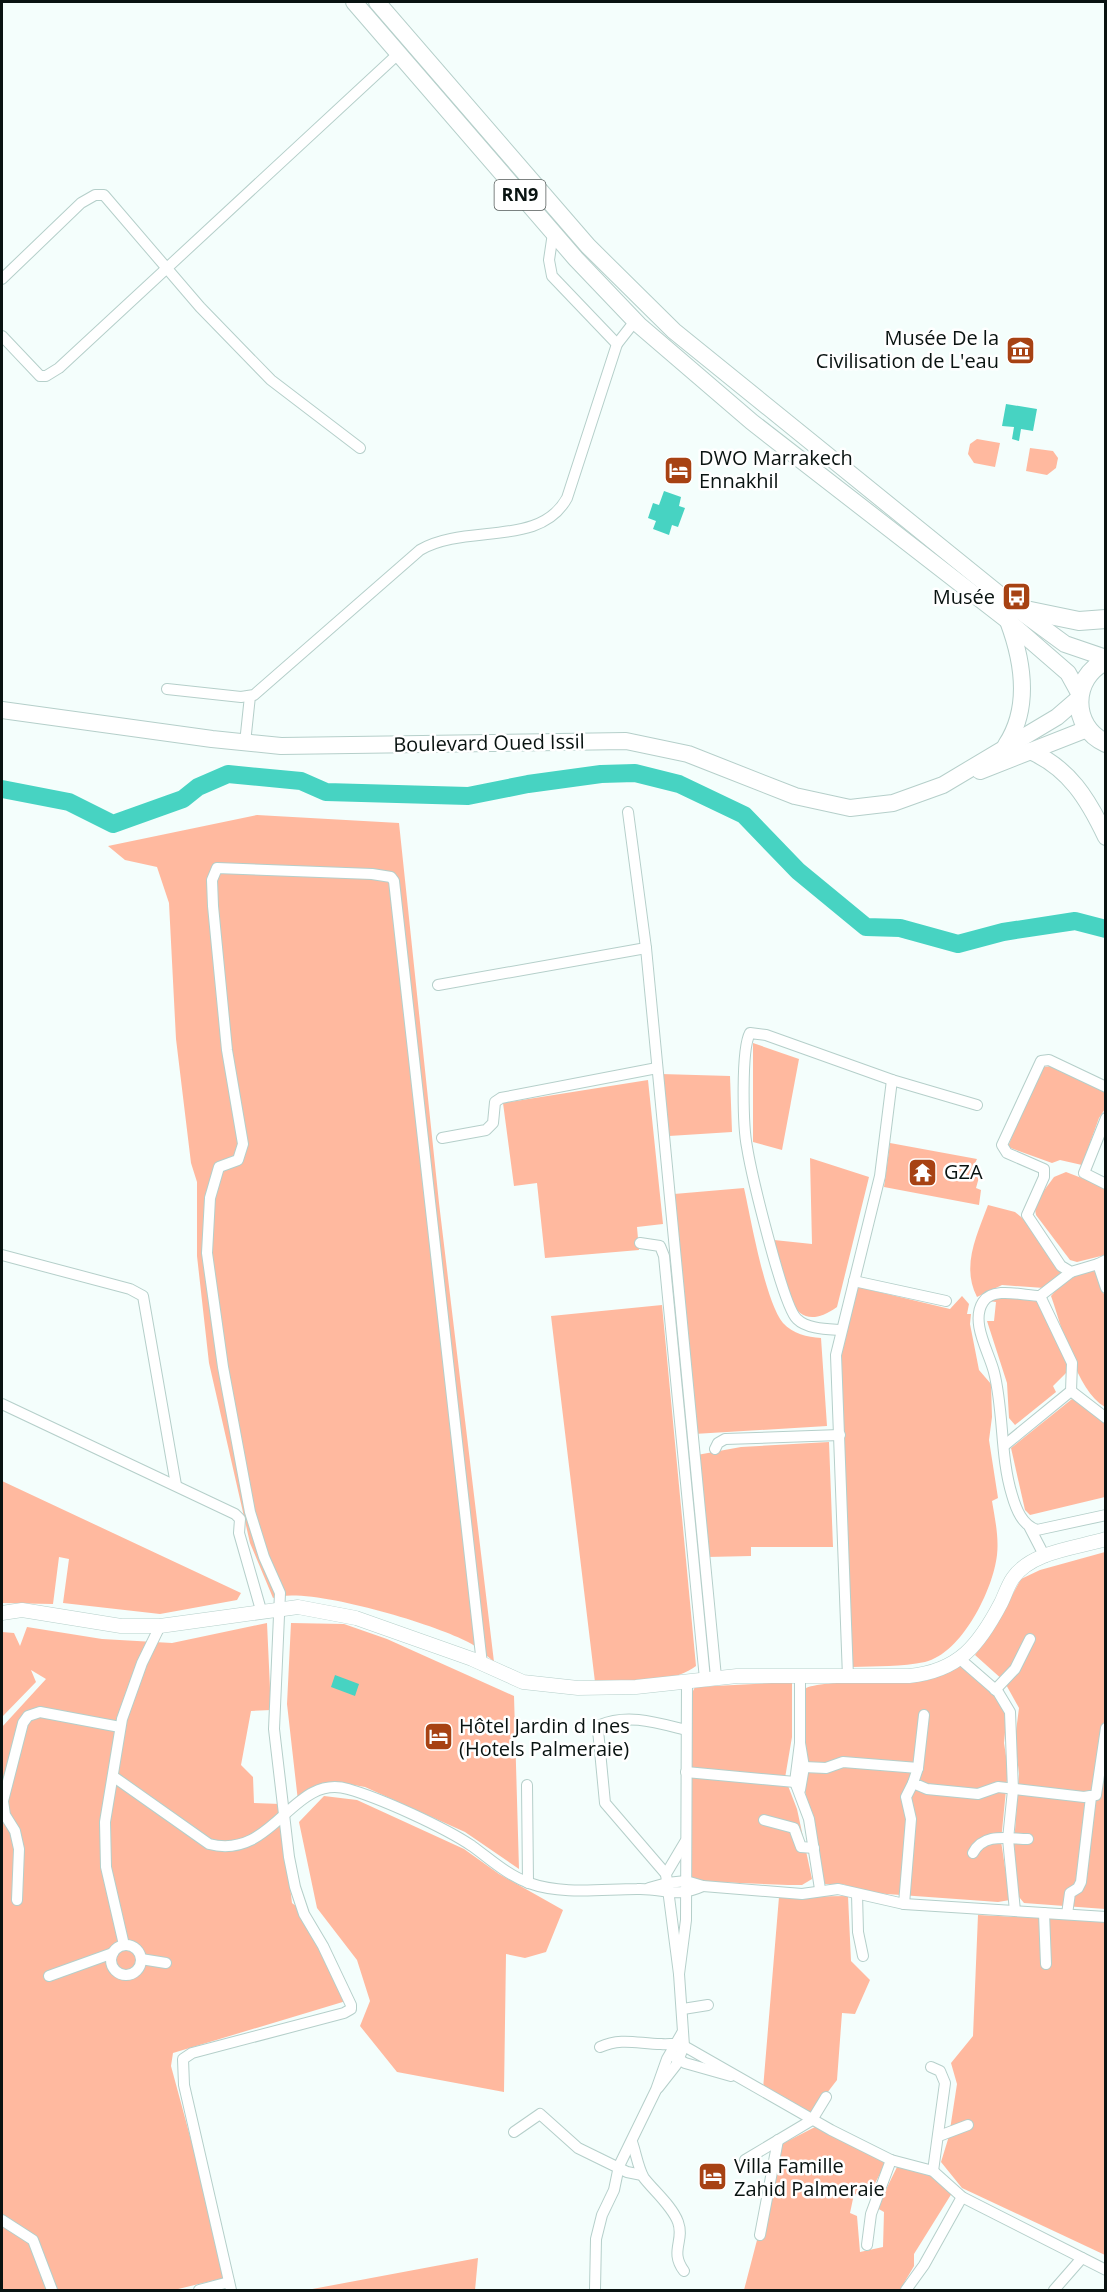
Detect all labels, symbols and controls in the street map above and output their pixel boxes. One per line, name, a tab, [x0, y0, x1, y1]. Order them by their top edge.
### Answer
road number: RN9	[494, 180, 546, 210]
place label: Musée De la Civilisation de L'eau	[816, 324, 999, 374]
museum icon: Musée De la Civilisation de L'eau	[1004, 334, 1036, 366]
place label: DWO Marrakech Ennakhil	[699, 444, 853, 494]
hotel icon: DWO Marrakech Ennakhil	[662, 454, 694, 486]
bus stop icon: Musée	[1000, 581, 1032, 613]
place label: Musée	[933, 583, 995, 610]
street label: Boulevard Oued Issil	[393, 727, 585, 758]
temple icon: GZA	[907, 1156, 939, 1188]
place label: GZA	[944, 1158, 983, 1185]
place label: Hôtel Jardin d Ines (Hotels Palmeraie)	[459, 1712, 630, 1762]
hotel icon: Hôtel Jardin d Ines (Hotels Palmeraie)	[422, 1721, 454, 1753]
place label: Villa Famille Zahid Palmeraie	[734, 2152, 885, 2202]
hotel icon: Villa Famille Zahid Palmeraie	[697, 2161, 729, 2193]

